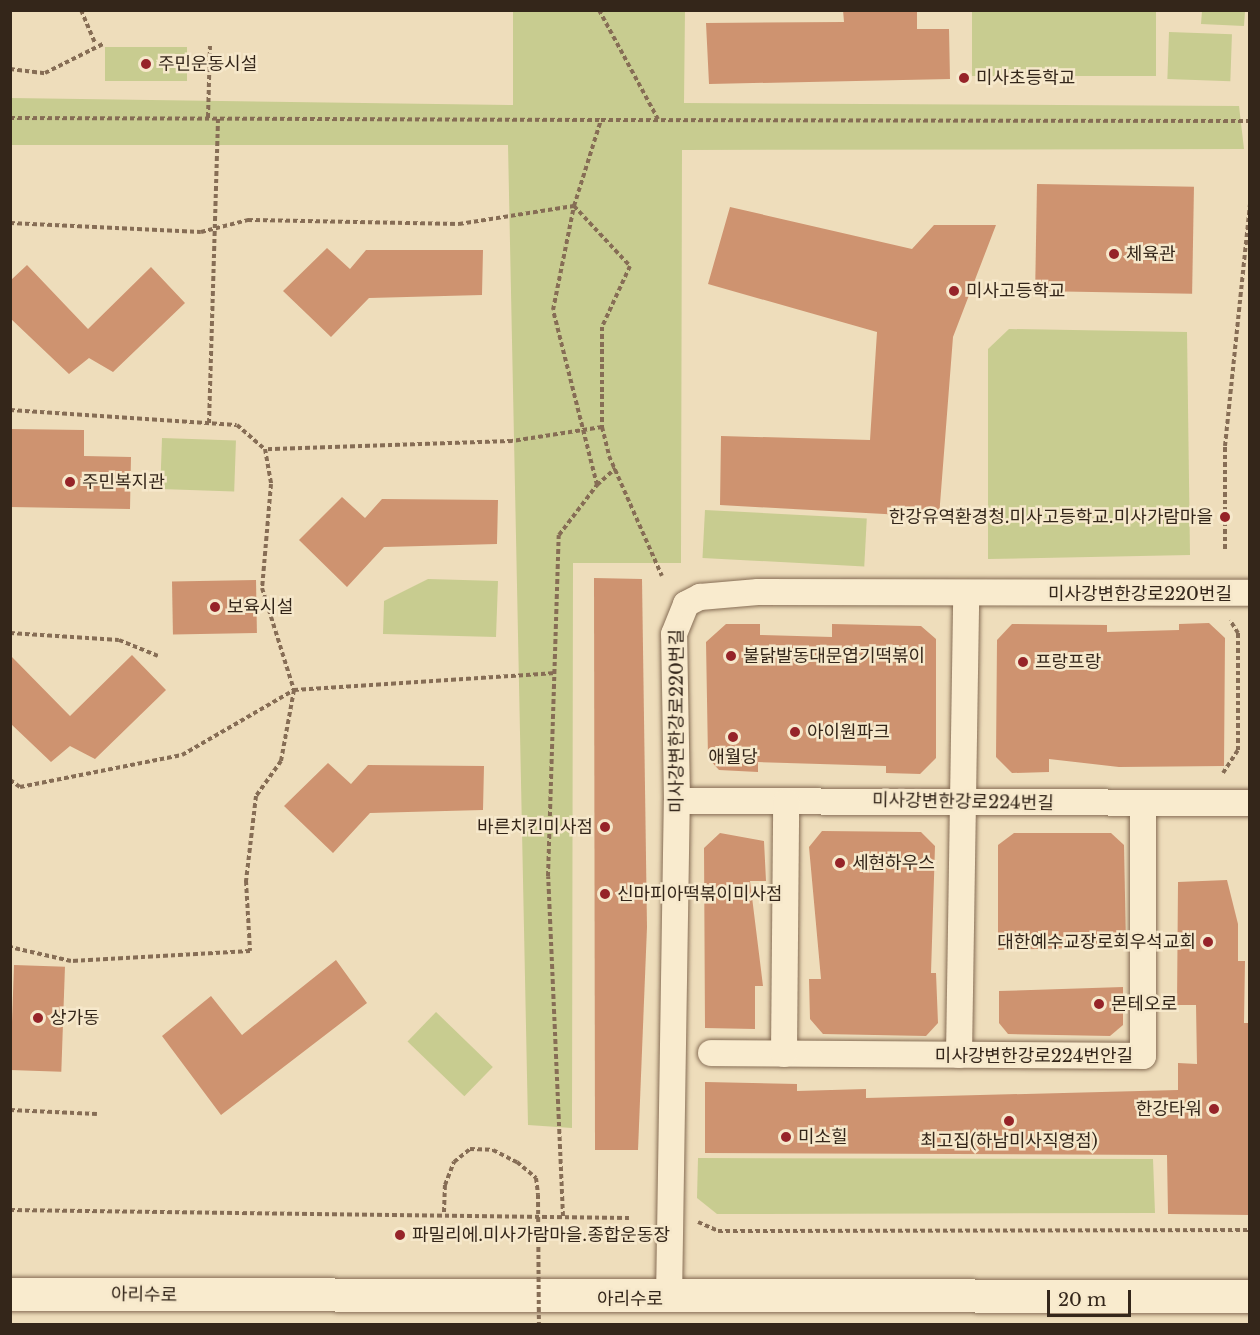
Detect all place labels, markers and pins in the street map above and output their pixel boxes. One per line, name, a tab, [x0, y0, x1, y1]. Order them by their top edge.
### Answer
place label: 주민운동시설	[158, 53, 257, 75]
marker: 주민운동시설	[139, 57, 153, 71]
place label: 미사초등학교	[976, 67, 1075, 89]
marker: 미사초등학교	[957, 71, 971, 85]
place label: 체육관	[1126, 243, 1176, 265]
marker: 체육관	[1107, 247, 1121, 261]
place label: 미사고등학교	[966, 280, 1065, 302]
marker: 미사고등학교	[947, 284, 961, 298]
place label: 주민복지관	[82, 471, 165, 493]
marker: 주민복지관	[63, 475, 77, 489]
place label: 한강유역환경청.미사고등학교.미사가람마을	[889, 506, 1213, 528]
marker: 한강유역환경청.미사고등학교.미사가람마을	[1218, 510, 1232, 524]
place label: 보육시설	[227, 596, 293, 618]
marker: 보육시설	[208, 600, 222, 614]
place label: 불닭발동대문엽기떡볶이	[743, 645, 925, 667]
marker: 불닭발동대문엽기떡볶이	[724, 649, 738, 663]
place label: 프랑프랑	[1035, 651, 1101, 673]
marker: 프랑프랑	[1016, 655, 1030, 669]
place label: 아이원파크	[807, 721, 890, 743]
marker: 아이원파크	[788, 725, 802, 739]
marker: 애월당	[726, 730, 740, 744]
place label: 애월당	[708, 746, 758, 768]
place label: 바른치킨미사점	[477, 816, 593, 838]
marker: 바른치킨미사점	[598, 820, 612, 834]
place label: 세현하우스	[852, 852, 935, 874]
marker: 세현하우스	[833, 856, 847, 870]
place label: 신마피아떡볶이미사점	[617, 883, 783, 905]
marker: 신마피아떡볶이미사점	[598, 887, 612, 901]
place label: 대한예수교장로회우석교회	[997, 931, 1196, 953]
marker: 대한예수교장로회우석교회	[1201, 935, 1215, 949]
place label: 몬테오로	[1111, 993, 1177, 1015]
marker: 몬테오로	[1092, 997, 1106, 1011]
place label: 상가동	[50, 1007, 100, 1029]
marker: 상가동	[31, 1011, 45, 1025]
place label: 한강타워	[1136, 1098, 1202, 1120]
marker: 한강타워	[1207, 1102, 1221, 1116]
marker: 최고집(하남미사직영점)	[1002, 1114, 1016, 1128]
place label: 미소힐	[798, 1126, 848, 1148]
marker: 미소힐	[779, 1130, 793, 1144]
place label: 최고집(하남미사직영점)	[920, 1130, 1098, 1152]
place label: 파밀리에.미사가람마을.종합운동장	[412, 1224, 670, 1246]
marker: 파밀리에.미사가람마을.종합운동장	[393, 1228, 407, 1242]

